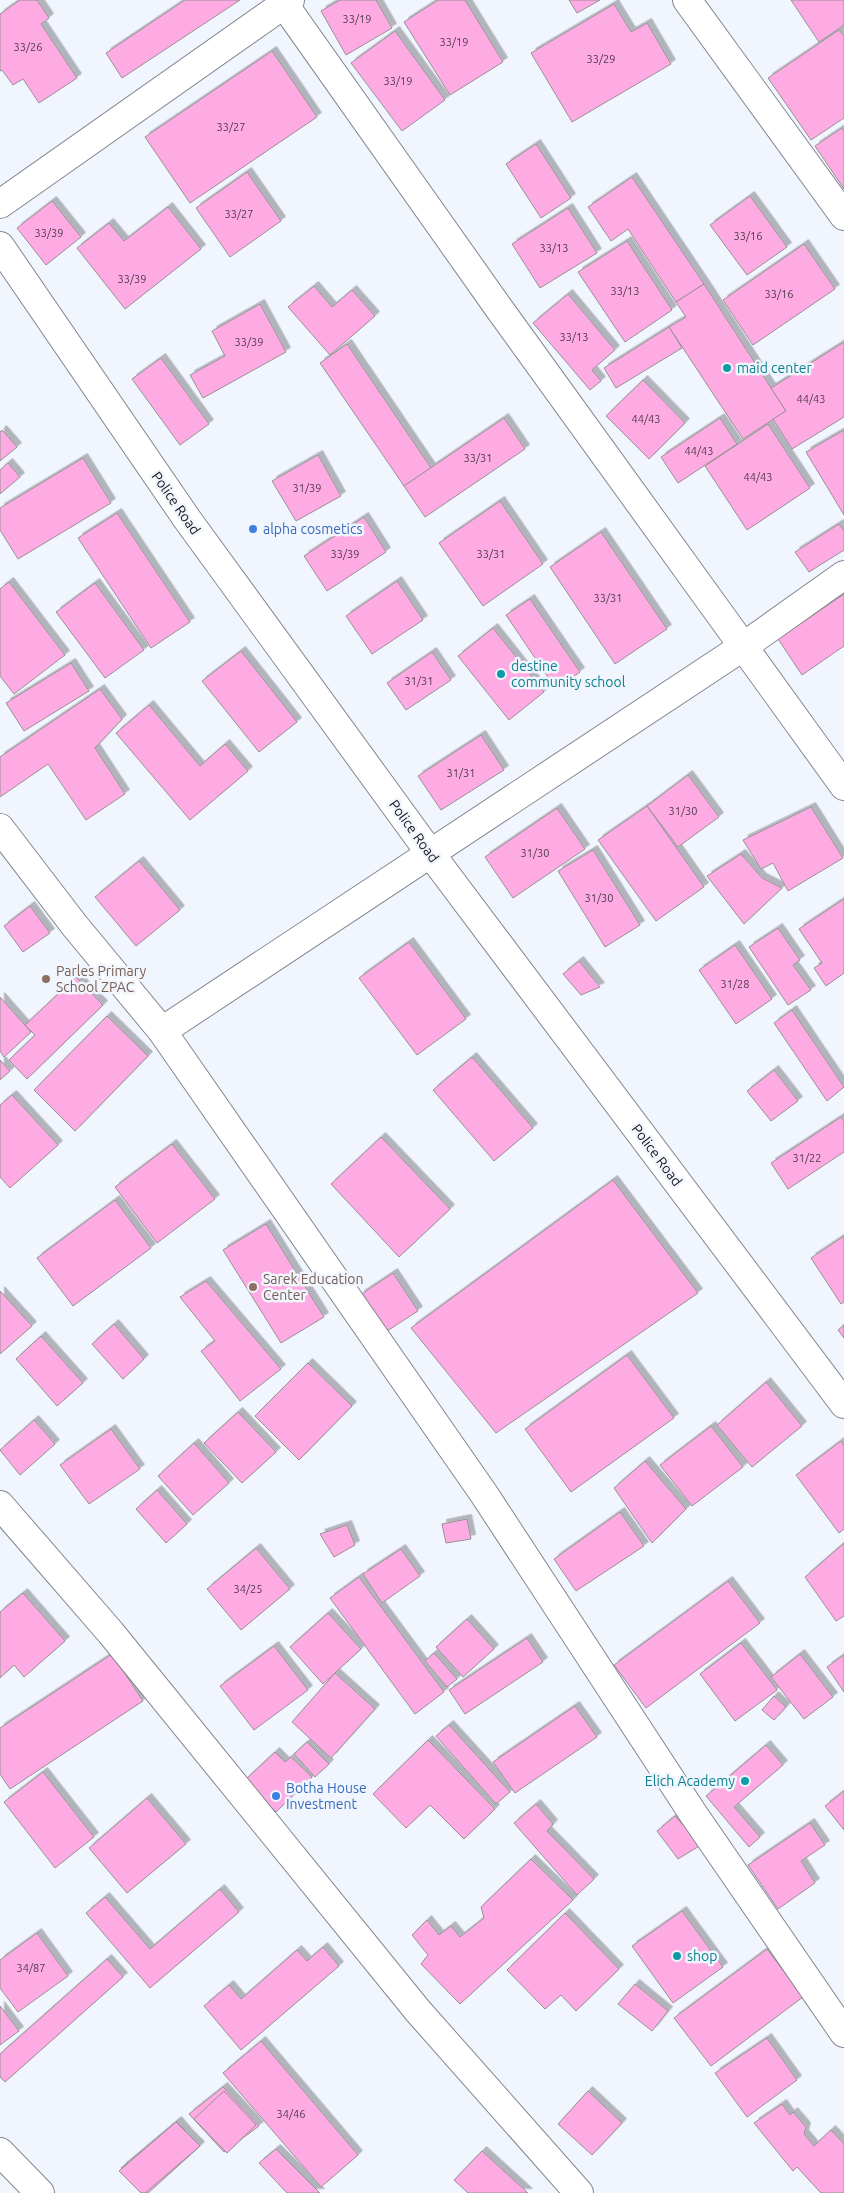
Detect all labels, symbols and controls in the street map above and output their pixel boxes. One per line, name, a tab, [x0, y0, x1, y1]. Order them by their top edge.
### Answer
house number: 33/19	[343, 13, 371, 25]
house number: 33/19	[440, 36, 468, 48]
house number: 33/26	[14, 41, 42, 53]
house number: 33/29	[587, 53, 615, 65]
house number: 33/19	[384, 75, 412, 87]
house number: 33/27	[217, 121, 245, 133]
house number: 33/27	[225, 208, 253, 220]
house number: 33/39	[35, 227, 63, 239]
house number: 33/16	[734, 230, 762, 242]
house number: 33/13	[540, 242, 568, 254]
house number: 33/39	[118, 273, 146, 285]
house number: 33/13	[611, 285, 639, 297]
house number: 33/16	[765, 288, 793, 300]
house number: 33/13	[560, 331, 588, 343]
house number: 33/39	[235, 336, 263, 348]
place label: maid center	[737, 360, 812, 376]
marker: maid center	[721, 362, 733, 374]
house number: 44/43	[797, 393, 825, 405]
house number: 44/43	[632, 413, 660, 425]
house number: 44/43	[685, 445, 713, 457]
house number: 33/31	[464, 452, 492, 464]
street label: Police Road	[148, 468, 204, 538]
house number: 44/43	[744, 471, 772, 483]
house number: 31/39	[293, 482, 321, 494]
place label: alpha cosmetics	[263, 521, 362, 537]
marker: alpha cosmetics	[247, 523, 259, 535]
house number: 33/39	[331, 548, 359, 560]
house number: 33/31	[477, 548, 505, 560]
house number: 33/31	[594, 592, 622, 604]
place label: destine community school	[511, 658, 626, 690]
marker: destine community school	[495, 668, 507, 680]
house number: 31/31	[405, 675, 433, 687]
house number: 31/31	[447, 767, 475, 779]
street label: Police Road	[386, 797, 442, 865]
house number: 31/30	[669, 805, 697, 817]
house number: 31/30	[521, 847, 549, 859]
house number: 31/30	[585, 892, 613, 904]
place label: Parles Primary School ZPAC	[56, 963, 146, 995]
marker: Parles Primary School ZPAC	[40, 973, 52, 985]
house number: 31/28	[721, 978, 749, 990]
street label: Police Road	[629, 1121, 685, 1189]
house number: 31/22	[793, 1152, 821, 1164]
place label: Sarek Education Center	[263, 1271, 364, 1303]
marker: Sarek Education Center	[247, 1281, 259, 1293]
house number: 34/25	[234, 1583, 262, 1595]
place label: Elich Academy	[645, 1773, 735, 1789]
marker: Elich Academy	[739, 1775, 751, 1787]
place label: Botha House Investment	[286, 1780, 367, 1812]
marker: Botha House Investment	[270, 1790, 282, 1802]
place label: shop	[687, 1948, 717, 1964]
marker: shop	[671, 1950, 683, 1962]
house number: 34/87	[17, 1962, 45, 1974]
house number: 34/46	[277, 2108, 305, 2120]

